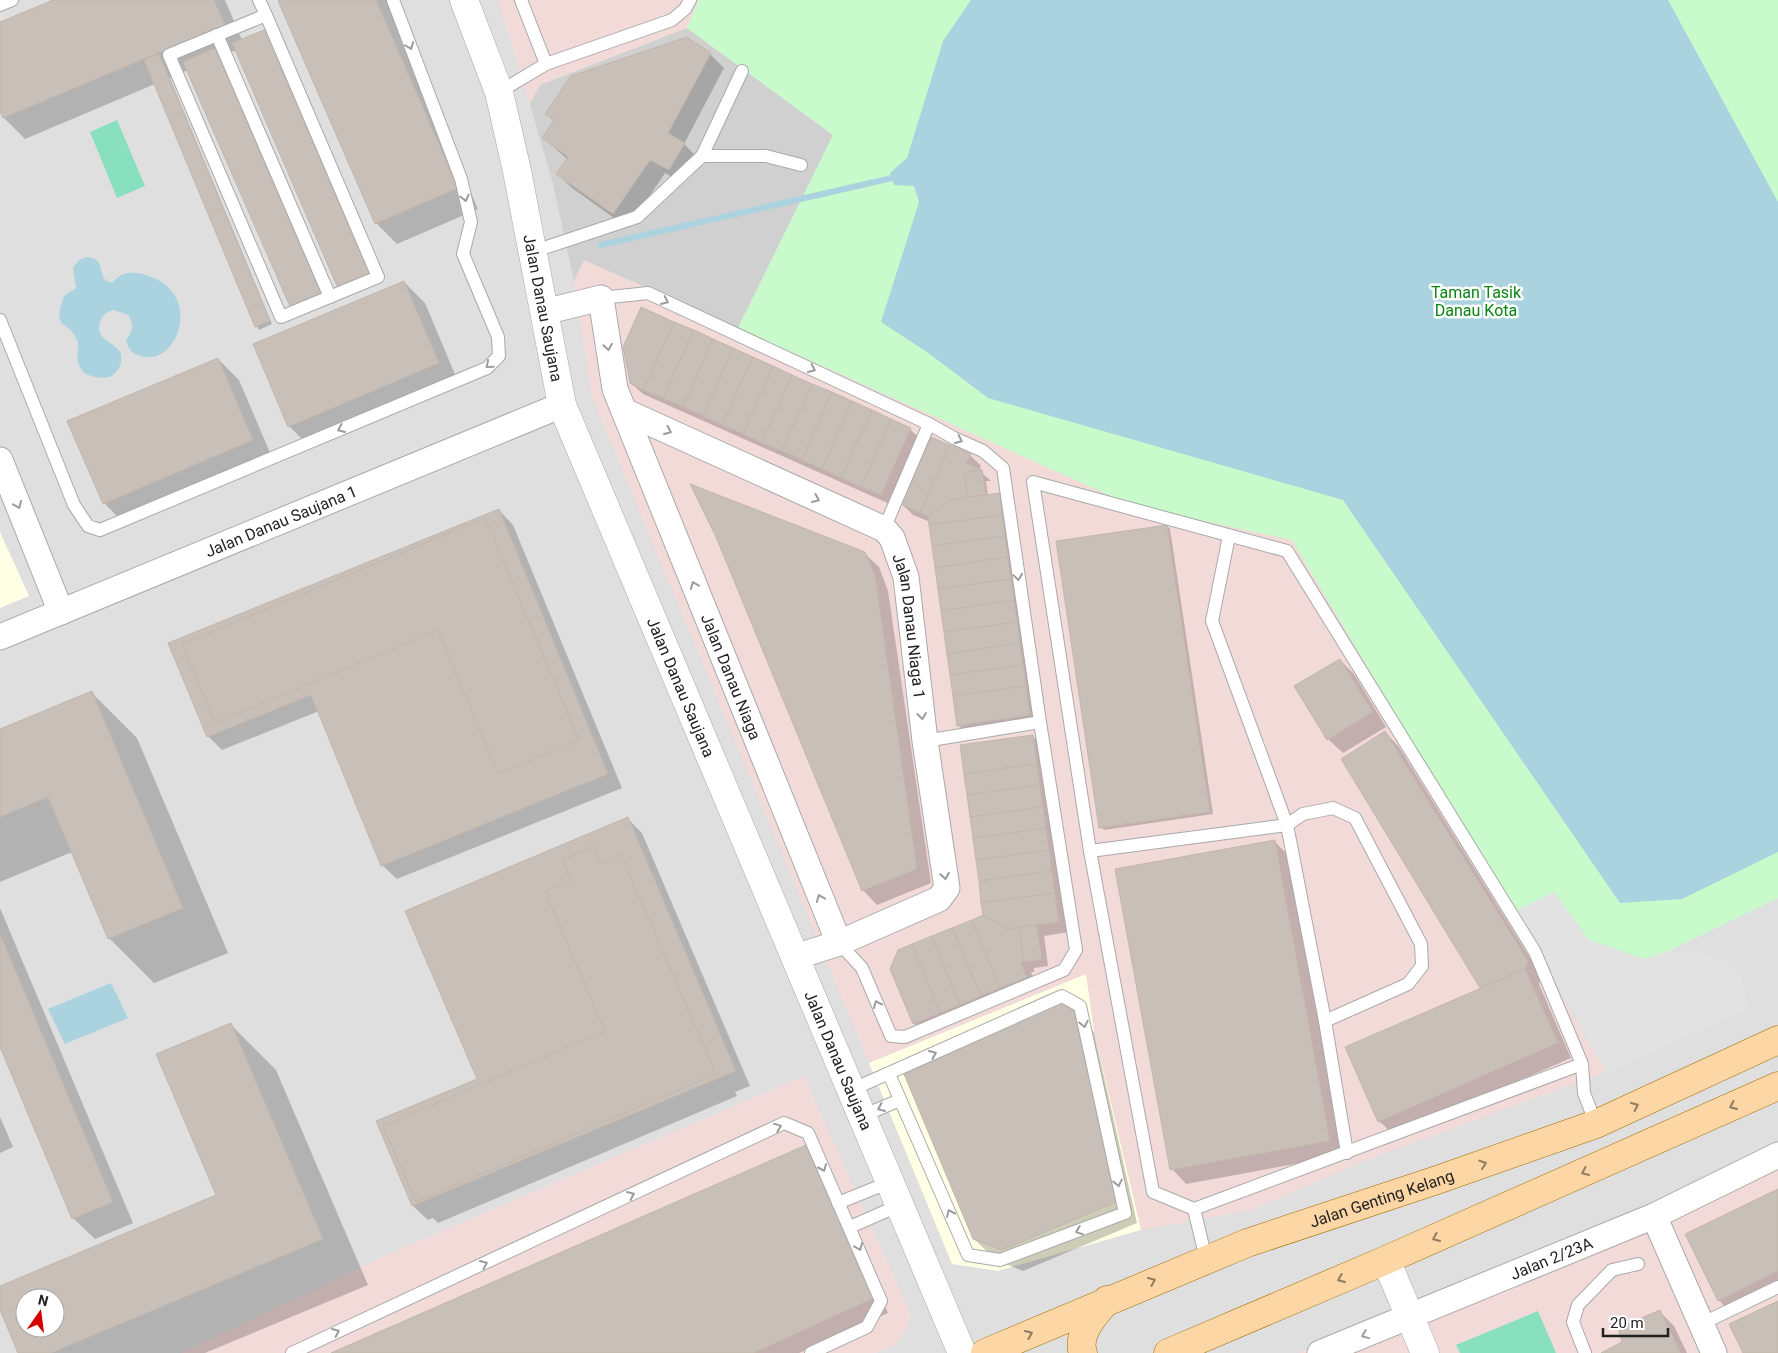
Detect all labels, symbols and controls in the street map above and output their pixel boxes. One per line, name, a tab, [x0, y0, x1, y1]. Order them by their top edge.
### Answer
one-way arrow	[404, 41, 414, 49]
one-way arrow	[459, 194, 470, 203]
street label: Jalan Danau Saujana	[520, 233, 567, 383]
park label: Taman Tasik Danau Kota	[1431, 283, 1522, 320]
one-way arrow	[660, 295, 669, 305]
one-way arrow	[603, 342, 613, 351]
one-way arrow	[486, 359, 495, 367]
one-way arrow	[807, 363, 816, 374]
one-way arrow	[337, 423, 346, 434]
one-way arrow	[663, 425, 672, 436]
one-way arrow	[953, 434, 962, 444]
street label: Jalan Danau Saujana 1	[202, 481, 360, 561]
one-way arrow	[811, 492, 820, 503]
one-way arrow	[12, 500, 22, 509]
street label: Jalan Danau Niaga 1	[889, 551, 930, 700]
one-way arrow	[1013, 572, 1023, 581]
one-way arrow	[690, 581, 700, 590]
street label: Jalan Danau Niaga	[697, 611, 765, 742]
street label: Jalan Danau Saujana	[643, 615, 719, 760]
one-way arrow	[916, 712, 927, 720]
one-way arrow	[940, 872, 950, 881]
one-way arrow	[816, 894, 827, 903]
street label: Jalan Danau Saujana	[801, 988, 876, 1133]
one-way arrow	[873, 1000, 884, 1009]
one-way arrow	[1078, 1019, 1089, 1028]
one-way arrow	[928, 1050, 937, 1060]
one-way arrow	[1729, 1099, 1738, 1110]
one-way arrow	[877, 1101, 886, 1112]
one-way arrow	[1630, 1102, 1639, 1113]
one-way arrow	[773, 1123, 782, 1133]
one-way arrow	[1479, 1160, 1487, 1170]
one-way arrow	[817, 1163, 828, 1172]
street label: Jalan Genting Kelang	[1307, 1165, 1456, 1231]
one-way arrow	[1581, 1165, 1590, 1176]
one-way arrow	[1112, 1178, 1123, 1187]
one-way arrow	[626, 1191, 635, 1201]
one-way arrow	[945, 1209, 956, 1218]
one-way arrow	[1075, 1224, 1084, 1235]
one-way arrow	[1432, 1231, 1441, 1242]
street label: Jalan 2/23A	[1507, 1233, 1596, 1283]
one-way arrow	[852, 1242, 863, 1251]
one-way arrow	[478, 1260, 487, 1270]
one-way arrow	[1337, 1273, 1346, 1284]
one-way arrow	[1148, 1277, 1156, 1287]
north arrow	[15, 1288, 65, 1338]
text: N	[36, 1291, 50, 1309]
scale bar	[1603, 1306, 1668, 1338]
text: 20 m	[1610, 1314, 1644, 1332]
one-way arrow	[331, 1328, 340, 1339]
one-way arrow	[1361, 1328, 1370, 1339]
one-way arrow	[1024, 1329, 1033, 1340]

